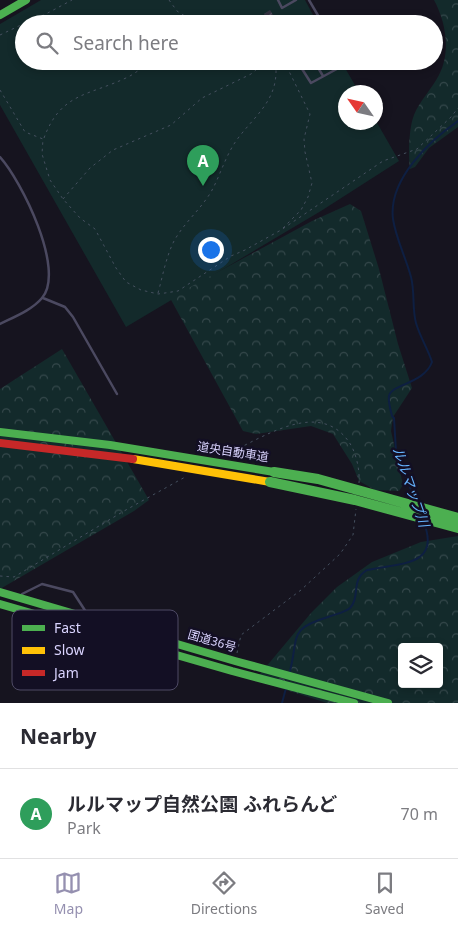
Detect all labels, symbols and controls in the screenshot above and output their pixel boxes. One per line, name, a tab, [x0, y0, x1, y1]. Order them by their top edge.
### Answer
search box	[15, 15, 443, 70]
icon: search	[33, 29, 61, 57]
text: Search here	[73, 30, 179, 56]
north arrow	[338, 85, 383, 130]
pin: A	[187, 145, 219, 186]
your location	[198, 237, 224, 263]
street label: 道央自動車道	[196, 437, 270, 466]
water label: ルルマップ川	[389, 444, 435, 532]
legend	[12, 610, 178, 690]
text: Fast	[54, 618, 81, 637]
street label: 国道36号	[186, 625, 238, 656]
text: Slow	[54, 640, 85, 659]
map controls	[398, 643, 443, 688]
button: layers	[398, 643, 443, 688]
text: Jam	[52, 663, 79, 682]
text: Nearby	[20, 722, 96, 750]
text: ルルマップ自然公園 ふれらんど	[67, 791, 337, 817]
text: A	[30, 803, 42, 825]
text: 70 m	[401, 803, 438, 825]
text: Park	[67, 817, 101, 839]
tab: Map	[54, 869, 83, 918]
tab: Directions	[191, 869, 257, 918]
tab: Saved	[365, 869, 404, 918]

